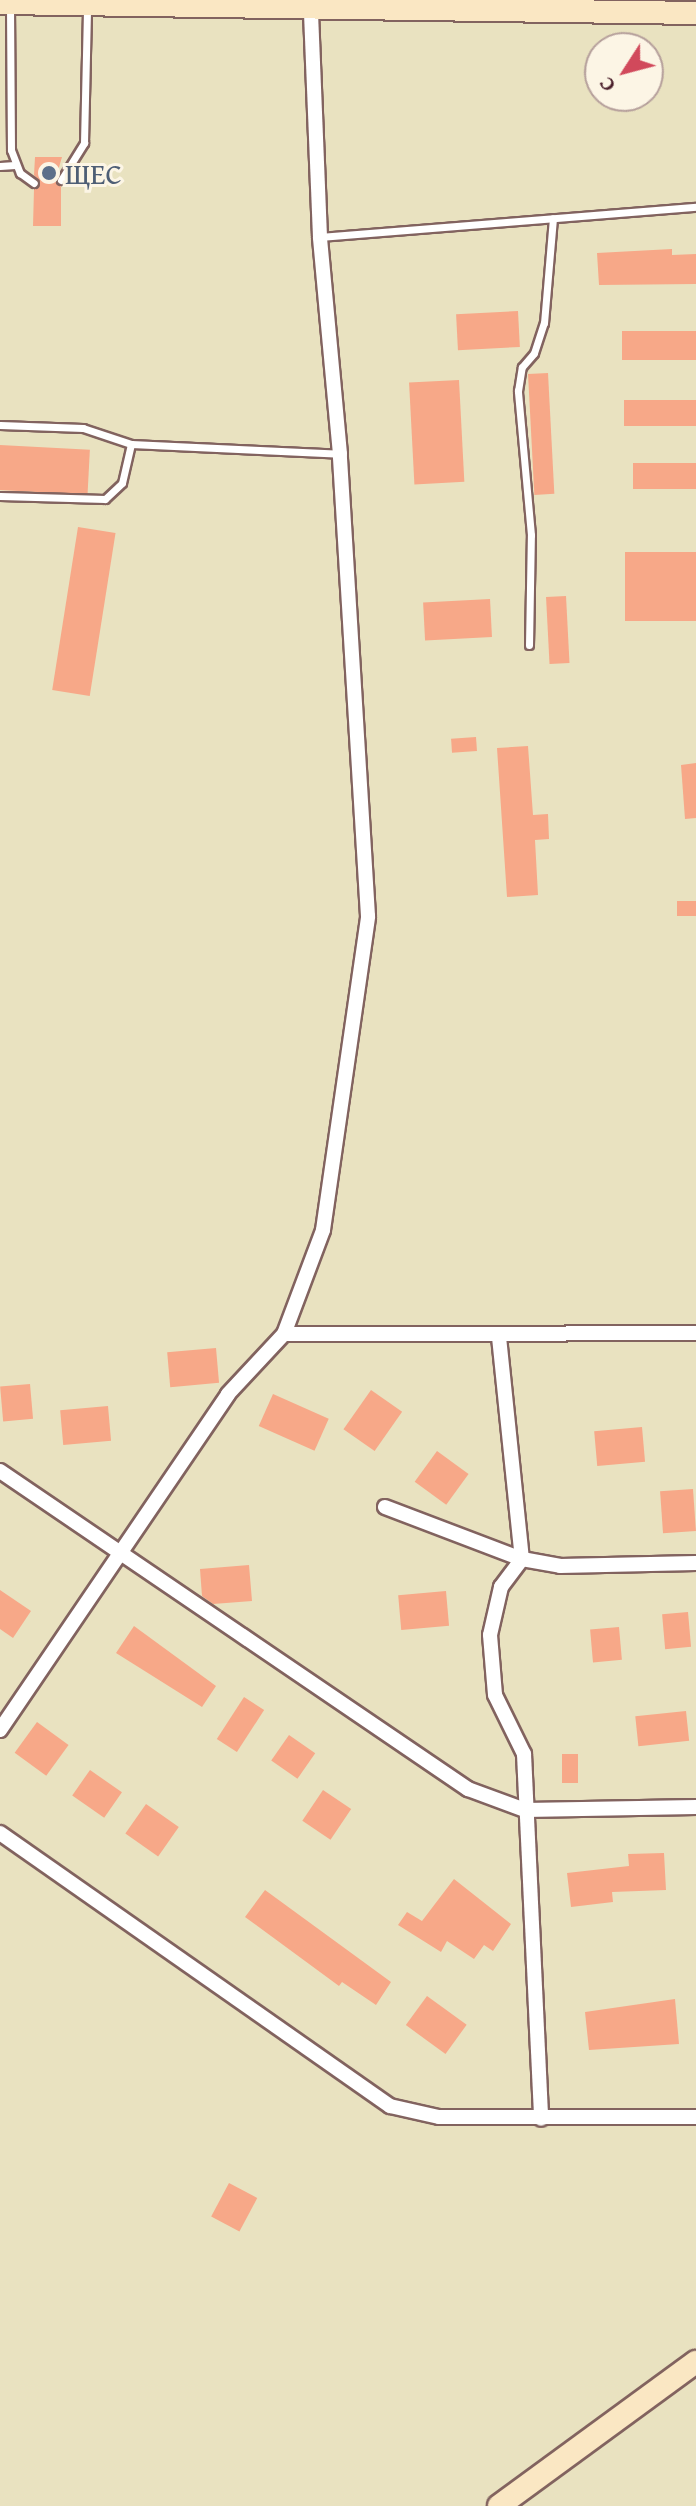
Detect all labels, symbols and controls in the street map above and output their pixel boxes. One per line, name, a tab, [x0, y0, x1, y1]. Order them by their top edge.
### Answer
north arrow	[584, 32, 664, 112]
text: С	[590, 70, 623, 99]
place label: ЩЕС	[65, 155, 122, 191]
marker: ЩЕС	[40, 164, 58, 182]

